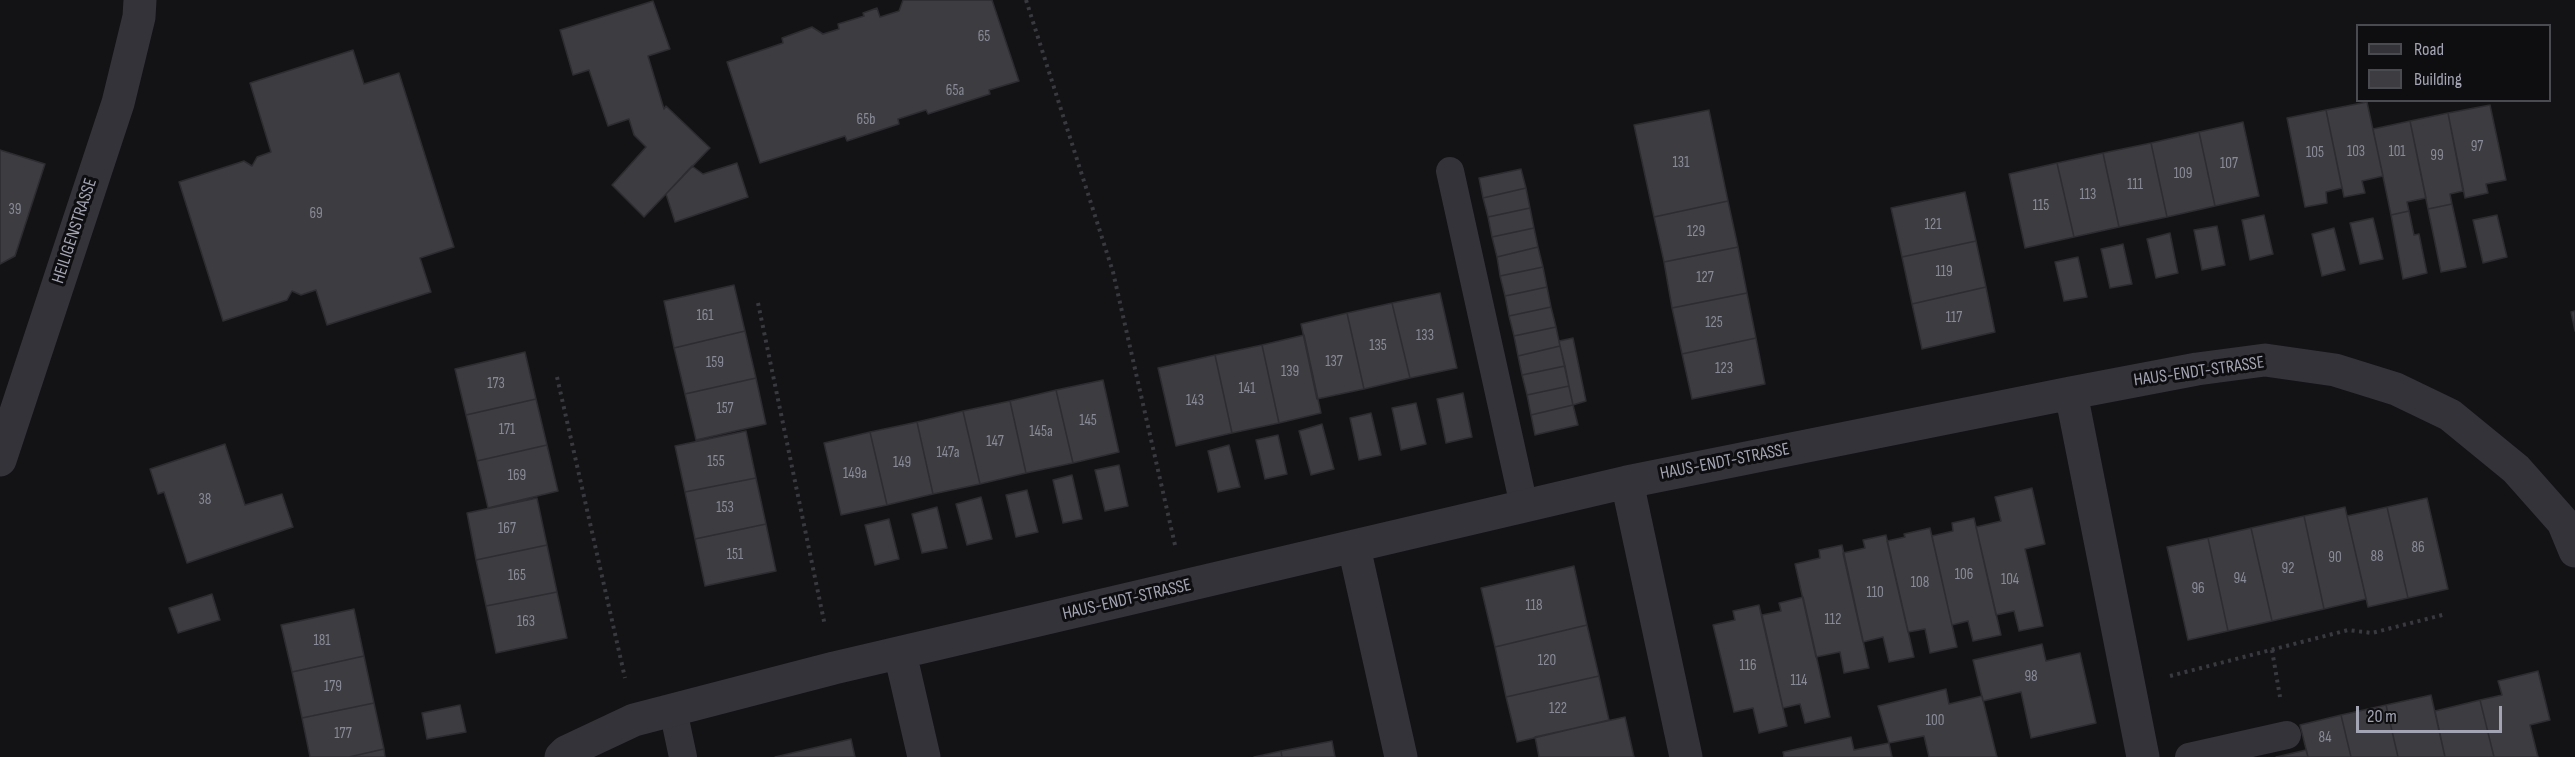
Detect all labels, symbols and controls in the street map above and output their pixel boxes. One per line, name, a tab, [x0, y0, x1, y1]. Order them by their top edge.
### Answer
legend	[2356, 24, 2551, 102]
house number: 65	[978, 28, 990, 46]
text: Road	[2414, 39, 2444, 60]
text: Building	[2414, 69, 2462, 90]
house number: 65a	[946, 82, 964, 100]
house number: 65b	[857, 111, 875, 129]
house number: 97	[2471, 138, 2483, 156]
house number: 103	[2347, 143, 2365, 161]
house number: 101	[2388, 143, 2406, 161]
house number: 105	[2306, 144, 2324, 162]
house number: 99	[2430, 147, 2444, 165]
house number: 131	[1673, 154, 1689, 172]
house number: 107	[2220, 155, 2238, 173]
house number: 109	[2174, 165, 2192, 183]
street label: HEILIGENSTRASSE	[48, 176, 102, 286]
house number: 111	[2127, 176, 2143, 194]
house number: 113	[2080, 186, 2096, 204]
house number: 115	[2033, 197, 2049, 215]
house number: 39	[9, 201, 21, 219]
house number: 69	[309, 205, 323, 223]
house number: 121	[1925, 216, 1941, 234]
house number: 129	[1687, 223, 1705, 241]
house number: 119	[1935, 263, 1953, 281]
house number: 127	[1696, 269, 1714, 287]
house number: 161	[696, 307, 714, 325]
house number: 117	[1946, 309, 1962, 327]
house number: 125	[1705, 314, 1723, 332]
house number: 133	[1416, 327, 1434, 345]
house number: 135	[1369, 337, 1387, 355]
street label: HAUS-ENDT-STRASSE	[2132, 352, 2266, 392]
house number: 137	[1325, 353, 1343, 371]
house number: 159	[706, 354, 724, 372]
house number: 123	[1715, 360, 1733, 378]
house number: 139	[1281, 363, 1299, 381]
house number: 173	[487, 375, 505, 393]
house number: 141	[1239, 380, 1255, 398]
house number: 143	[1186, 392, 1204, 410]
house number: 157	[716, 400, 734, 418]
house number: 145	[1079, 412, 1097, 430]
house number: 171	[499, 421, 515, 439]
house number: 145a	[1029, 423, 1053, 441]
house number: 147	[986, 433, 1004, 451]
street label: HAUS-ENDT-STRASSE	[1658, 439, 1792, 485]
house number: 147a	[937, 444, 959, 462]
house number: 155	[707, 453, 725, 471]
house number: 149	[893, 454, 911, 472]
house number: 149a	[843, 465, 867, 483]
house number: 169	[508, 467, 526, 485]
house number: 38	[199, 491, 211, 509]
house number: 153	[716, 499, 734, 517]
house number: 167	[498, 520, 516, 538]
house number: 86	[2411, 539, 2425, 557]
house number: 151	[727, 546, 743, 564]
house number: 88	[2370, 548, 2384, 566]
house number: 90	[2328, 549, 2342, 567]
house number: 92	[2282, 560, 2294, 578]
house number: 106	[1955, 566, 1973, 584]
house number: 165	[508, 567, 526, 585]
house number: 94	[2234, 570, 2246, 588]
house number: 104	[2001, 571, 2019, 589]
house number: 108	[1911, 574, 1929, 592]
street label: HAUS-ENDT-STRASSE	[1061, 575, 1193, 625]
house number: 96	[2191, 580, 2205, 598]
house number: 110	[1866, 584, 1884, 602]
house number: 118	[1525, 597, 1543, 615]
house number: 112	[1825, 611, 1841, 629]
house number: 163	[517, 613, 535, 631]
house number: 181	[313, 632, 331, 650]
house number: 120	[1538, 652, 1556, 670]
house number: 116	[1739, 657, 1757, 675]
house number: 98	[2024, 668, 2038, 686]
house number: 114	[1791, 672, 1807, 690]
house number: 179	[324, 678, 342, 696]
scale bar	[2359, 694, 2504, 732]
house number: 122	[1549, 700, 1567, 718]
text: 20 m	[2367, 706, 2397, 727]
house number: 100	[1926, 712, 1944, 730]
house number: 177	[334, 725, 352, 743]
house number: 84	[2318, 729, 2332, 747]

